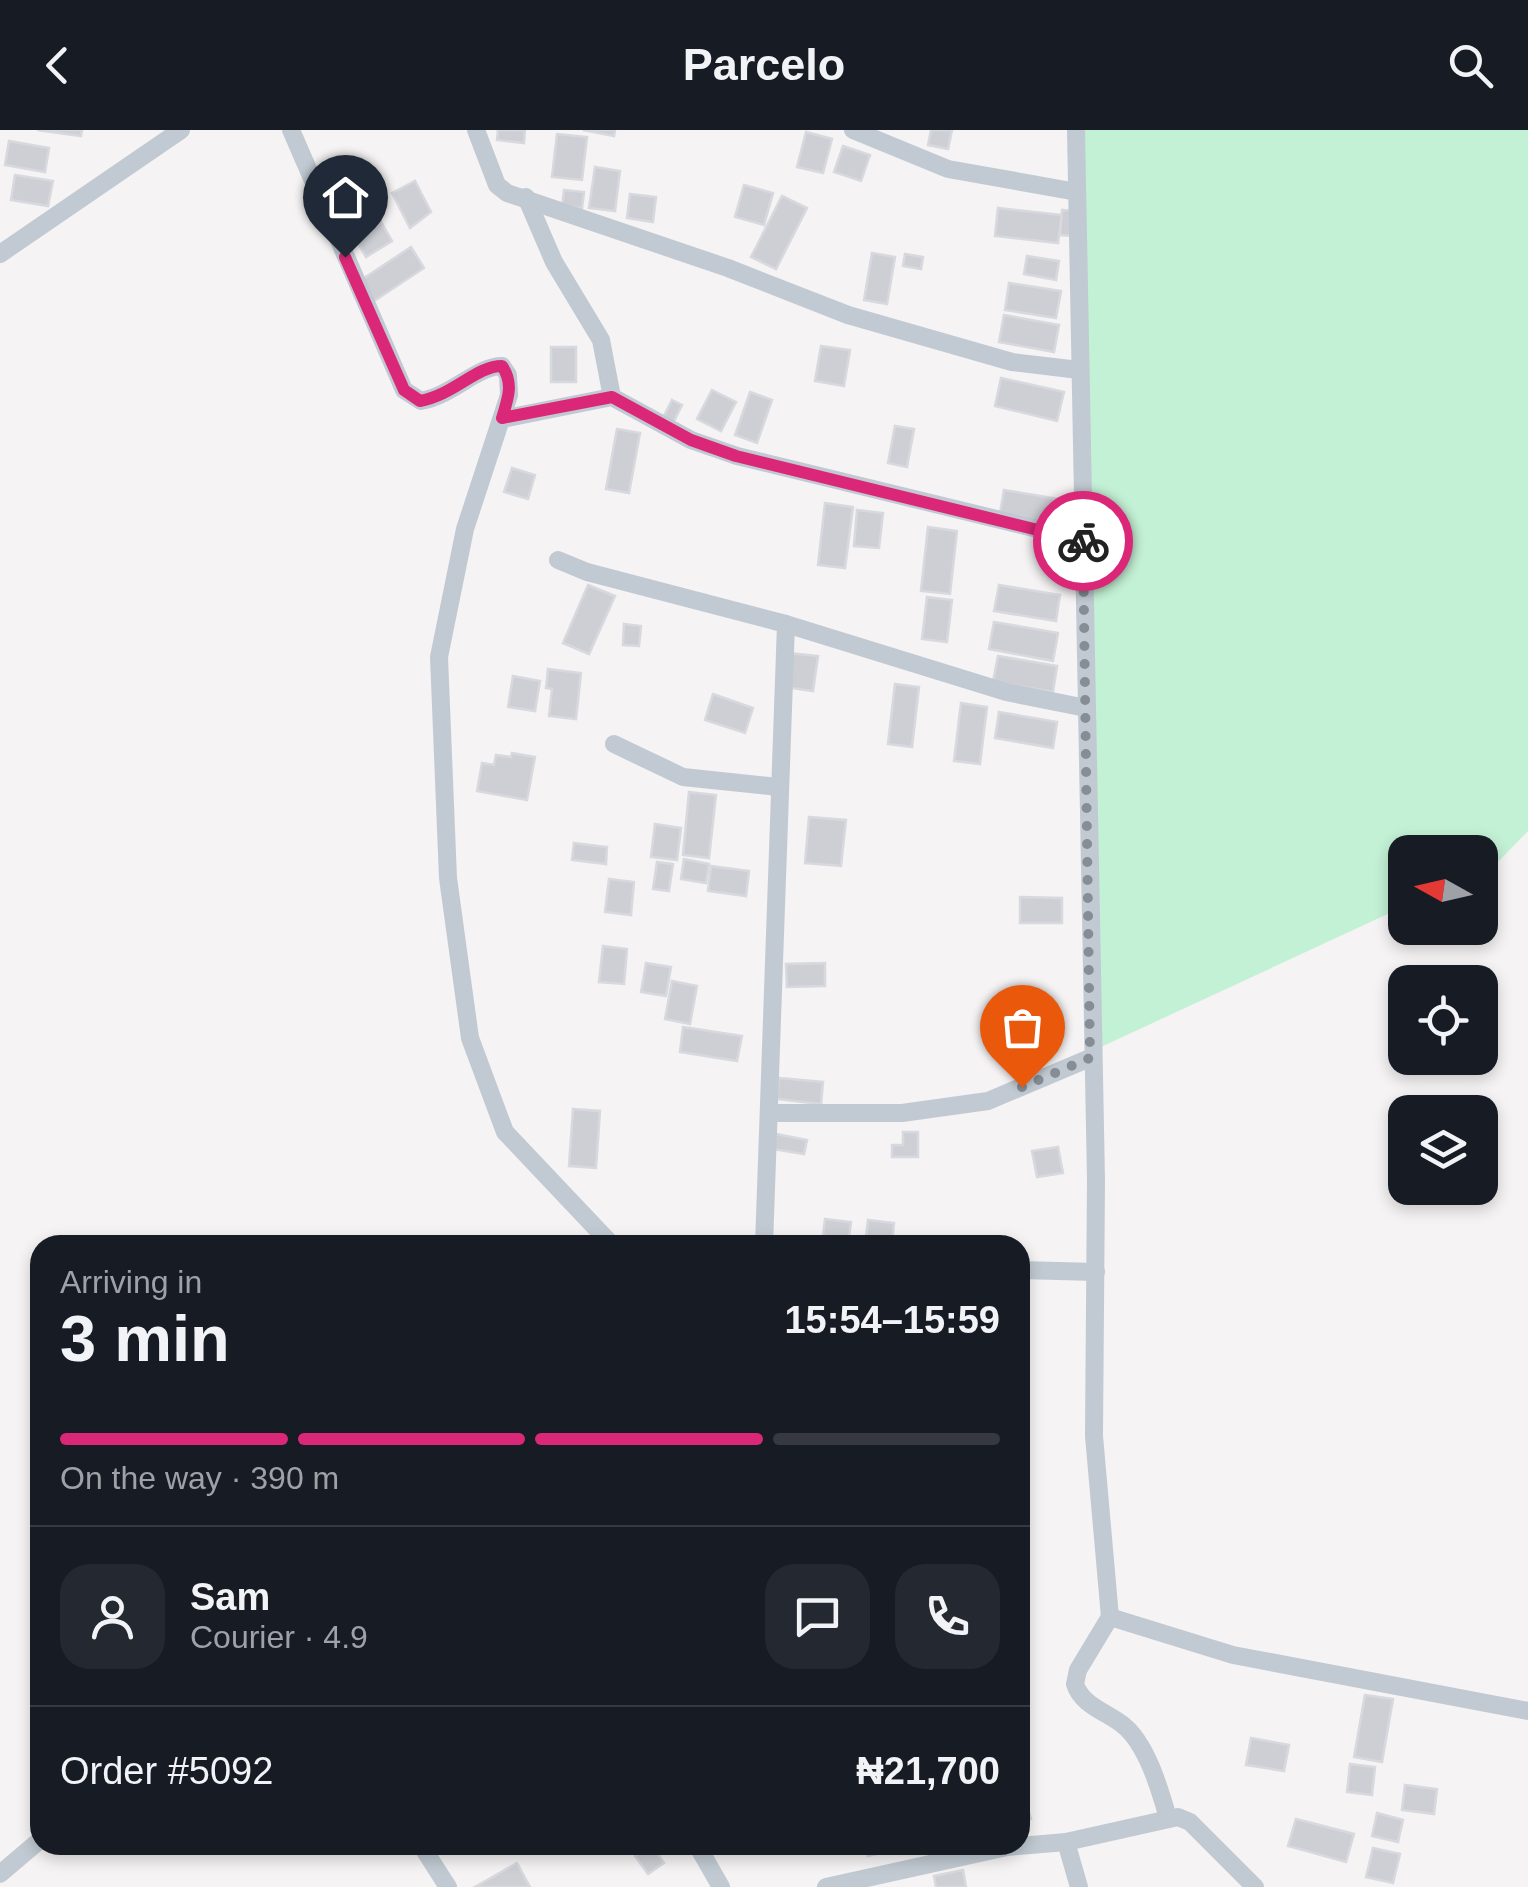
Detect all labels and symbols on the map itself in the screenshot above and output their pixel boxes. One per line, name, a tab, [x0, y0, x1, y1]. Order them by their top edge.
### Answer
pin	[303, 155, 388, 258]
courier	[1033, 491, 1133, 591]
north arrow	[1388, 835, 1498, 945]
pin	[980, 985, 1065, 1088]

